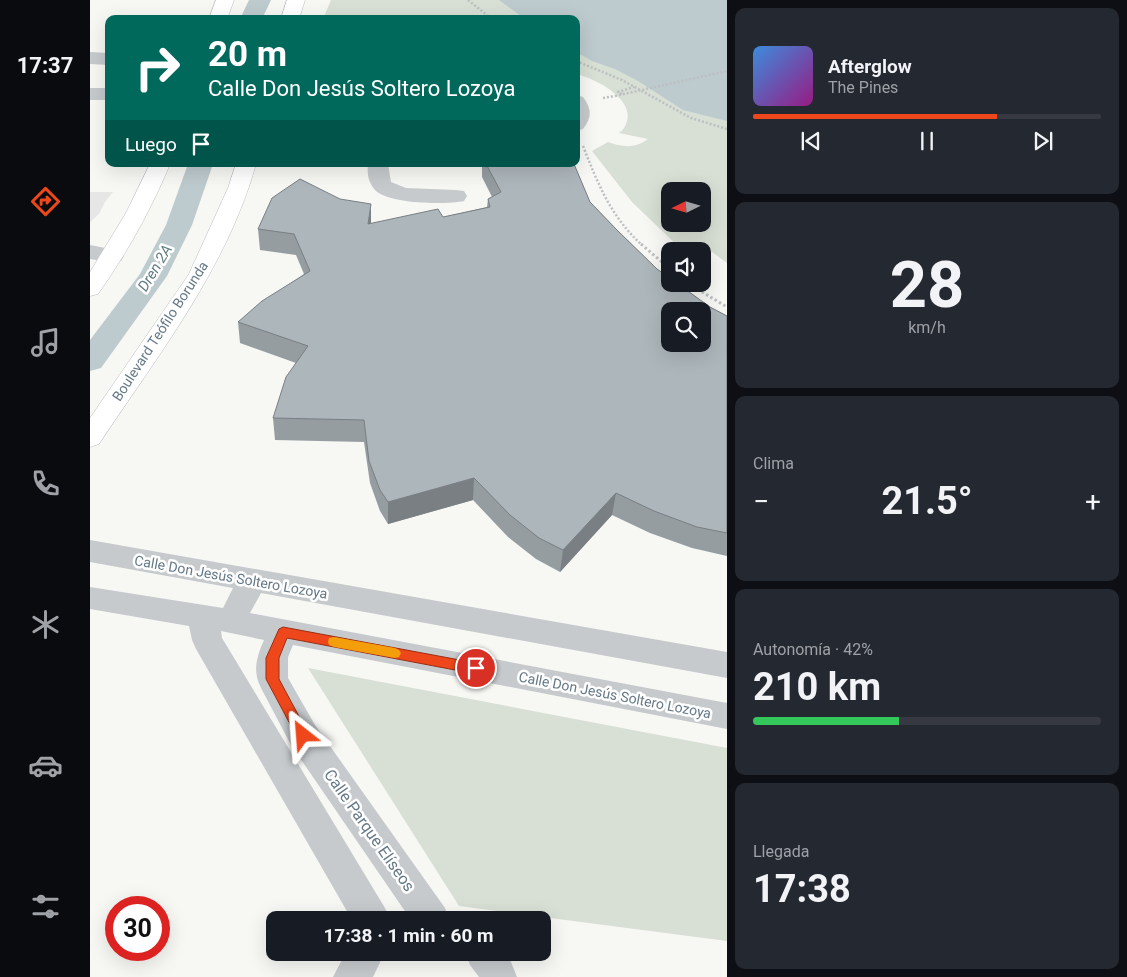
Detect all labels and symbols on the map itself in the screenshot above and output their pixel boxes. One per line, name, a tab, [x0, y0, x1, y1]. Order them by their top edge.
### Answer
north arrow	[661, 182, 711, 232]
water label: Dren 2A	[134, 241, 176, 295]
street label: Boulevard Teófilo Borunda	[109, 258, 211, 404]
street label: Calle Don Jesús Soltero Lozoya	[133, 552, 329, 602]
pin	[455, 647, 497, 689]
street label: Calle Don Jesús Soltero Lozoya	[517, 668, 713, 722]
position arrow	[276, 708, 328, 760]
street label: Calle Parque Elíseos	[320, 766, 419, 895]
speed limit sign: 30	[105, 896, 170, 961]

